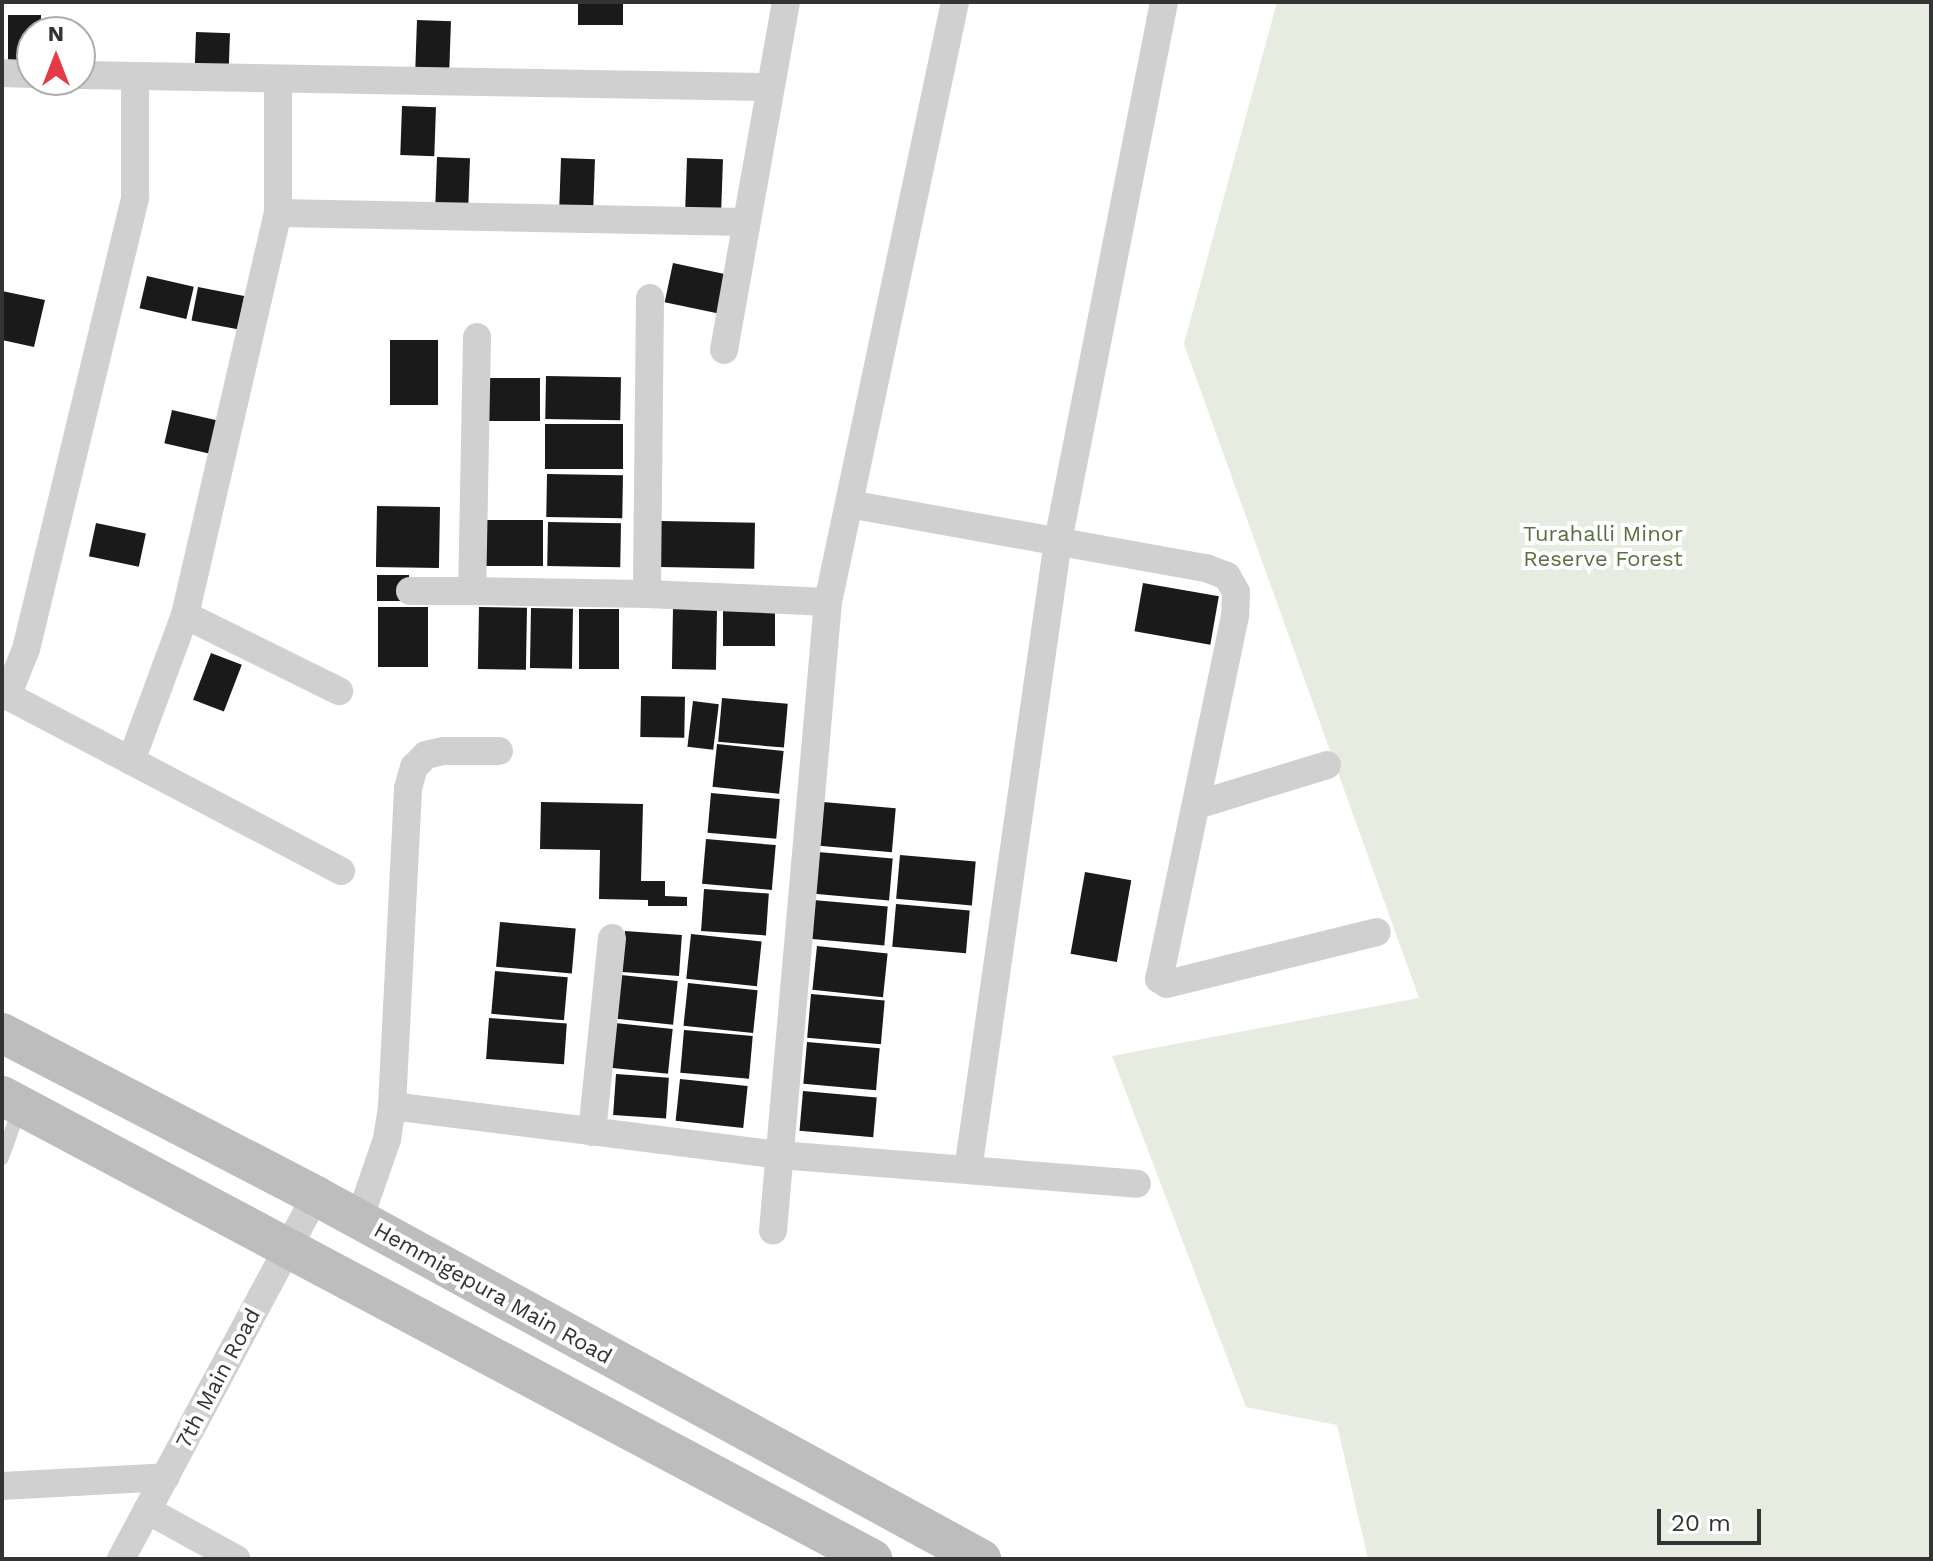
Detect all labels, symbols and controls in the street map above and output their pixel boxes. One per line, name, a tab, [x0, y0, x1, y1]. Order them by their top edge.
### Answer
north arrow	[16, 16, 96, 96]
text: N	[48, 21, 64, 46]
park label: Turahalli Minor Reserve Forest	[1523, 520, 1683, 572]
street label: Hemmigepura Main Road	[369, 1216, 617, 1370]
street label: 7th Main Road	[170, 1304, 266, 1452]
scale bar	[1661, 1493, 1765, 1543]
text: 20 m	[1671, 1509, 1731, 1537]

